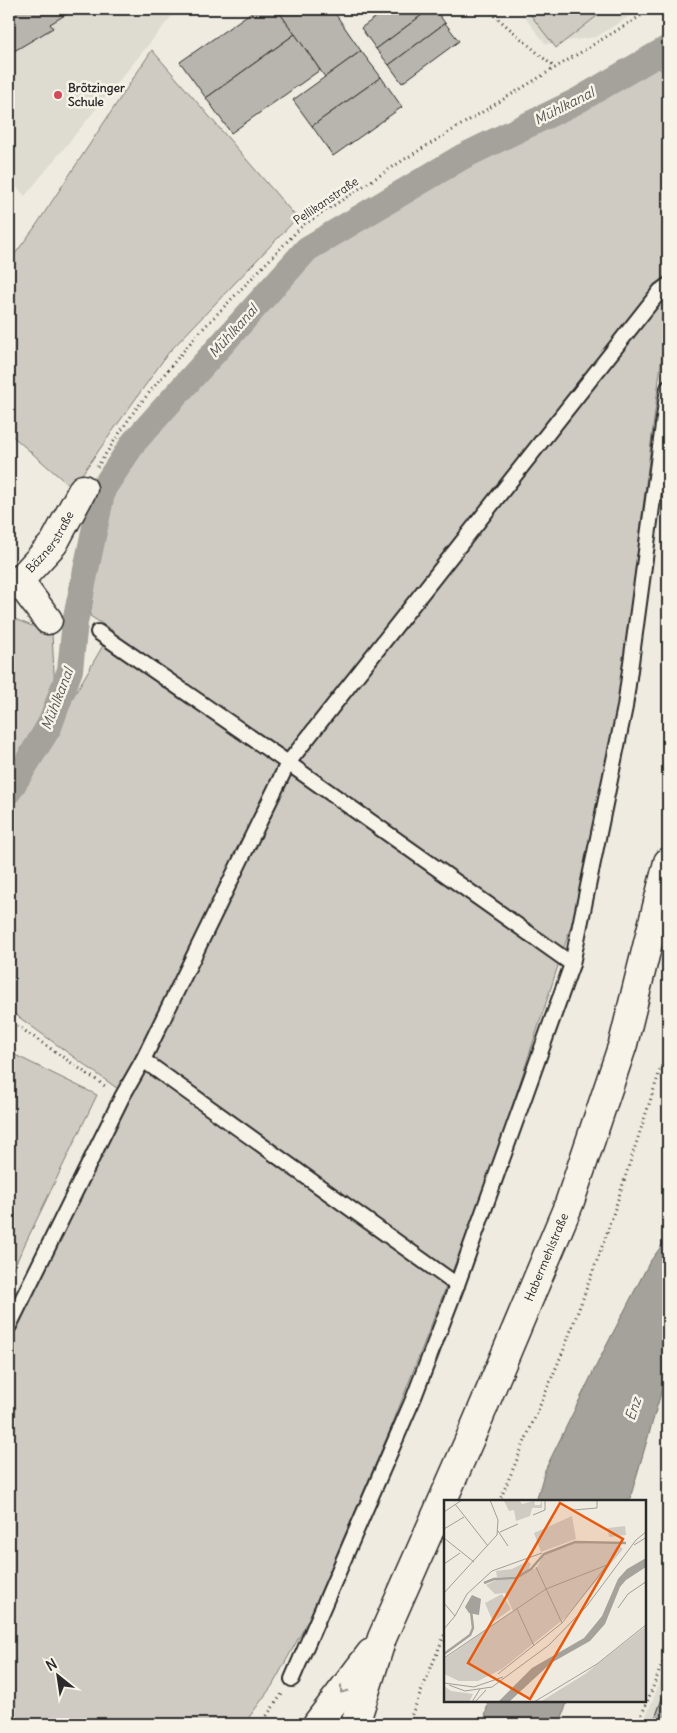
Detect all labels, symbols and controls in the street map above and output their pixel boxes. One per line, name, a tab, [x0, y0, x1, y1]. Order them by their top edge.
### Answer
place label: Brötzinger Schule	[68, 80, 125, 109]
water label: Mühlkanal	[531, 82, 599, 129]
marker: Brötzinger Schule	[52, 89, 64, 101]
street label: Pellikanstraße	[290, 173, 361, 228]
water label: Mühlkanal	[205, 299, 263, 361]
street label: Bäznerstraße	[23, 508, 77, 576]
water label: Mühlkanal	[37, 664, 78, 733]
street label: Habermehlstraße	[521, 1211, 571, 1303]
water label: Enz	[621, 1394, 646, 1423]
inset map	[444, 1500, 647, 1703]
north arrow	[32, 1650, 82, 1700]
text: N	[43, 1655, 60, 1675]
one-way arrow	[340, 1684, 349, 1694]

